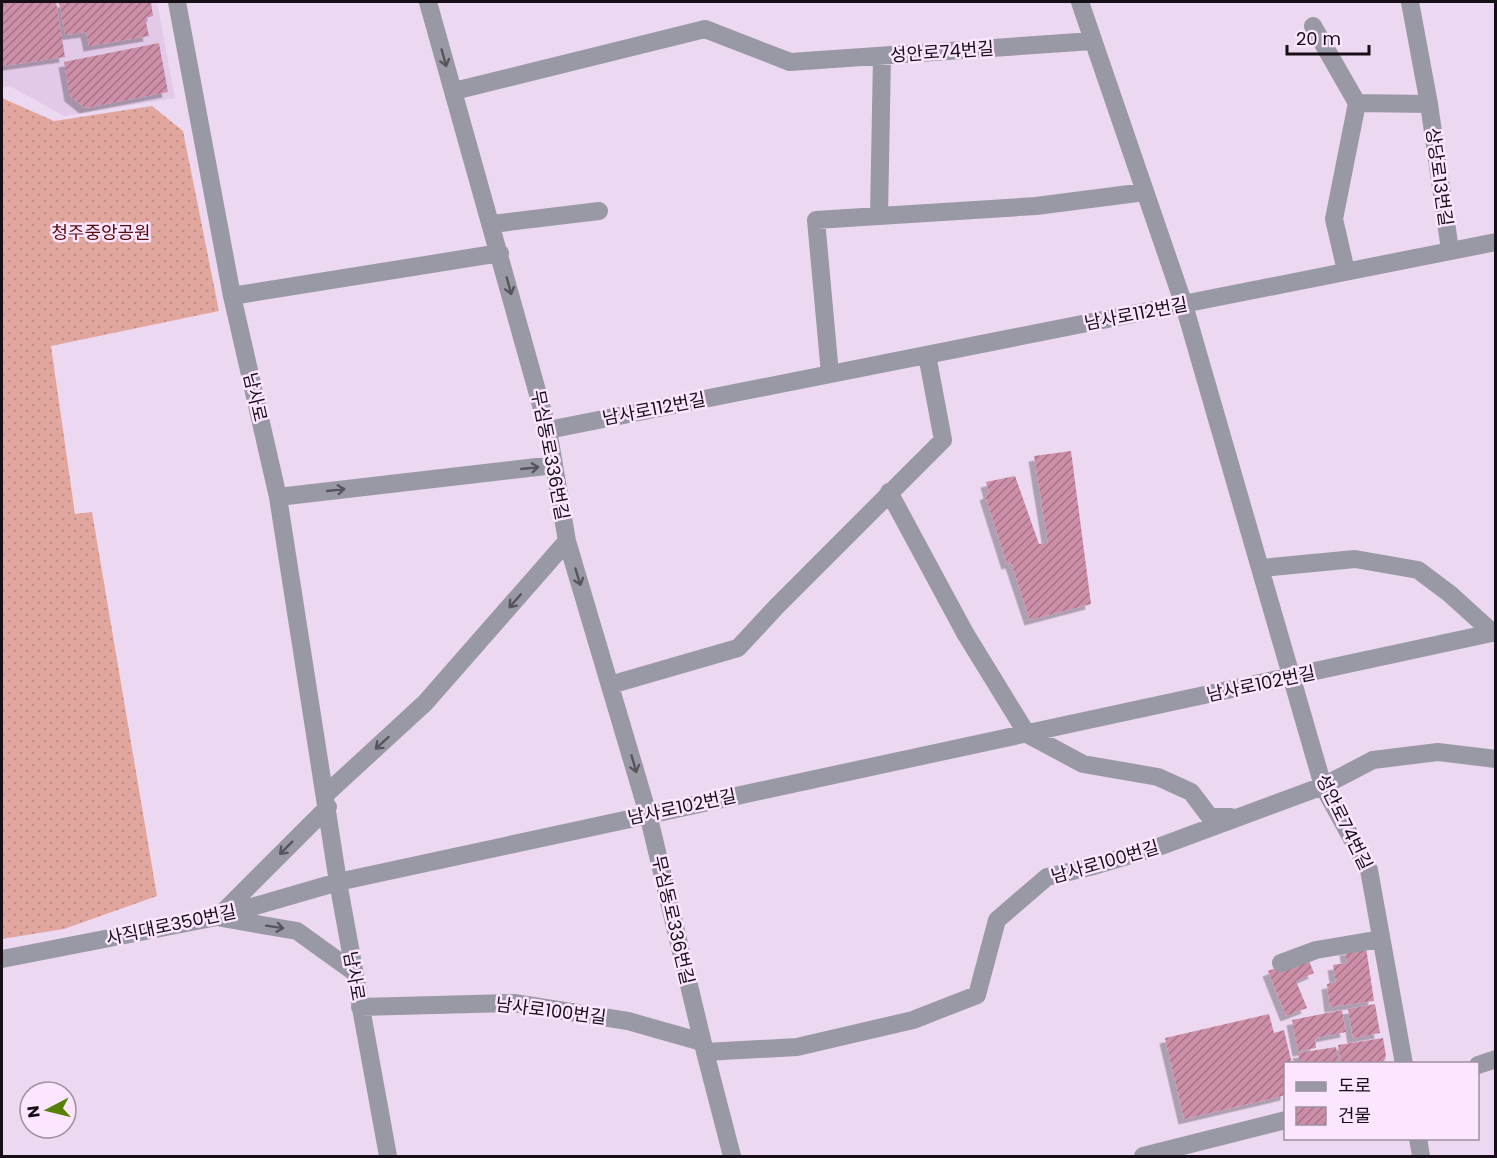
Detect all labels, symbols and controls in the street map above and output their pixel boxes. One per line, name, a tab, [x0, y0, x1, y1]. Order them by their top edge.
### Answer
scale bar	[1287, 18, 1370, 56]
text: 20 m	[1296, 26, 1341, 51]
street label: 성안로74번길	[889, 35, 995, 68]
one-way arrow	[439, 48, 451, 67]
street label: 상당로13번길	[1420, 126, 1459, 228]
park label: 청주중앙공원	[51, 220, 151, 245]
one-way arrow	[504, 276, 515, 295]
street label: 남사로112번길	[1082, 291, 1190, 336]
street label: 남사로	[238, 370, 273, 424]
street label: 남사로112번길	[600, 386, 708, 431]
street label: 무심동로336번길	[526, 388, 575, 522]
one-way arrow	[519, 462, 539, 473]
one-way arrow	[326, 484, 346, 495]
one-way arrow	[573, 567, 584, 586]
one-way arrow	[508, 593, 522, 608]
street label: 남사로102번길	[1204, 660, 1317, 707]
one-way arrow	[374, 736, 389, 750]
one-way arrow	[629, 754, 640, 773]
street label: 성안로74번길	[1310, 770, 1378, 874]
street label: 남사로102번길	[625, 783, 738, 830]
street label: 남사로100번길	[1048, 834, 1162, 889]
one-way arrow	[279, 841, 294, 855]
street label: 무심동로336번길	[646, 853, 701, 987]
street label: 사직대로350번길	[103, 899, 238, 951]
one-way arrow	[265, 922, 284, 933]
street label: 남사로	[338, 949, 371, 1003]
street label: 남사로100번길	[494, 991, 608, 1030]
legend	[1284, 1062, 1479, 1140]
text: 도로	[1338, 1073, 1371, 1098]
north arrow	[18, 1080, 78, 1140]
text: 건물	[1338, 1103, 1371, 1128]
text: N	[21, 1104, 46, 1119]

